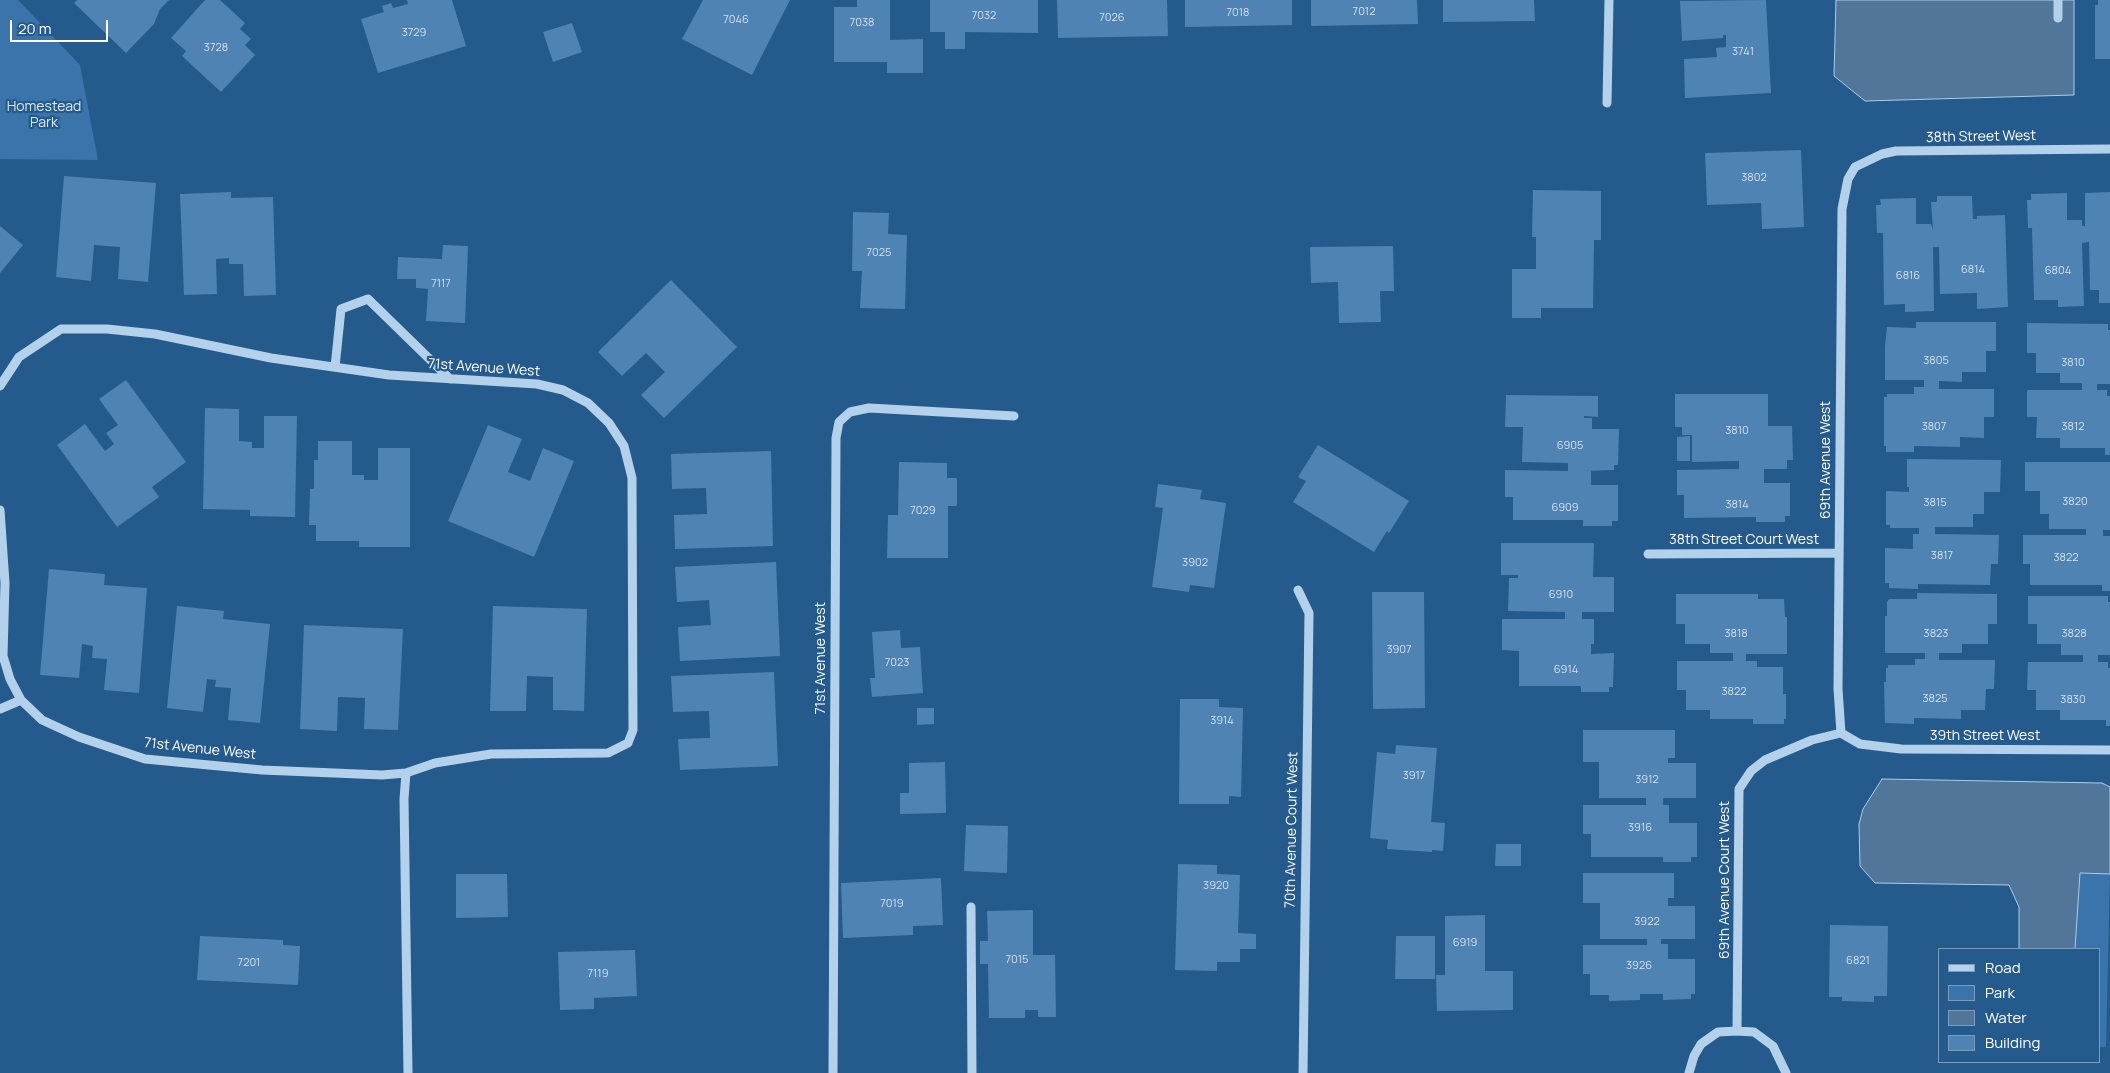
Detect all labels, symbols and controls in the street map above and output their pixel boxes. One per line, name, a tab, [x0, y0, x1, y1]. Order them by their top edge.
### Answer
house number: 7012	[1353, 5, 1375, 19]
house number: 7018	[1227, 6, 1249, 20]
house number: 7032	[972, 9, 996, 23]
scale bar	[12, 10, 110, 42]
house number: 7026	[1099, 11, 1125, 25]
house number: 7046	[723, 13, 749, 27]
house number: 7038	[850, 16, 874, 30]
text: 20 m	[18, 18, 51, 39]
house number: 3729	[402, 26, 426, 40]
house number: 3728	[204, 41, 228, 55]
house number: 3741	[1732, 45, 1754, 59]
park label: Homestead Park	[7, 99, 81, 132]
street label: 38th Street West	[1926, 128, 2036, 146]
house number: 3802	[1741, 171, 1767, 185]
house number: 7025	[867, 246, 891, 260]
house number: 6814	[1961, 263, 1985, 277]
house number: 6804	[2045, 264, 2071, 278]
house number: 6816	[1896, 269, 1920, 283]
house number: 7117	[431, 277, 451, 291]
house number: 3805	[1923, 354, 1949, 368]
street label: 71st Avenue West	[427, 356, 541, 380]
house number: 3810	[2061, 356, 2085, 370]
street label: 69th Avenue West	[1818, 401, 1834, 519]
house number: 3807	[1922, 420, 1946, 434]
house number: 3812	[2061, 420, 2085, 434]
house number: 3810	[1725, 424, 1749, 438]
house number: 6905	[1557, 439, 1583, 453]
house number: 3820	[2062, 495, 2088, 509]
house number: 3815	[1923, 496, 1947, 510]
house number: 3814	[1725, 498, 1749, 512]
house number: 6909	[1551, 501, 1579, 515]
house number: 7029	[910, 504, 936, 518]
street label: 38th Street Court West	[1669, 532, 1819, 548]
house number: 3817	[1931, 549, 1953, 563]
house number: 3822	[2053, 551, 2079, 565]
house number: 3902	[1182, 556, 1208, 570]
house number: 6910	[1549, 588, 1573, 602]
street label: 71st Avenue West	[813, 602, 829, 714]
house number: 3818	[1724, 627, 1748, 641]
house number: 3823	[1924, 627, 1948, 641]
house number: 3828	[2061, 627, 2087, 641]
house number: 3907	[1386, 643, 1412, 657]
house number: 7023	[885, 656, 909, 670]
house number: 6914	[1554, 663, 1578, 677]
house number: 3822	[1721, 685, 1747, 699]
house number: 3825	[1922, 692, 1948, 706]
house number: 3830	[2060, 693, 2086, 707]
house number: 3914	[1210, 714, 1234, 728]
street label: 39th Street West	[1930, 728, 2040, 744]
street label: 71st Avenue West	[143, 735, 257, 763]
street label: 70th Avenue Court West	[1282, 752, 1302, 908]
house number: 3917	[1403, 769, 1425, 783]
house number: 3912	[1635, 773, 1659, 787]
street label: 69th Avenue Court West	[1717, 801, 1733, 959]
house number: 3916	[1628, 821, 1652, 835]
house number: 3920	[1203, 879, 1229, 893]
house number: 7019	[880, 897, 904, 911]
house number: 3922	[1634, 915, 1660, 929]
house number: 6919	[1453, 936, 1477, 950]
legend	[1938, 948, 2100, 1063]
house number: 7015	[1006, 953, 1028, 967]
house number: 6821	[1846, 954, 1870, 968]
house number: 7201	[238, 956, 260, 970]
text: Road	[1985, 957, 2021, 978]
house number: 3926	[1626, 959, 1652, 973]
house number: 7119	[588, 967, 608, 981]
text: Park	[1985, 982, 2015, 1003]
text: Water	[1985, 1007, 2027, 1028]
text: Building	[1985, 1032, 2040, 1053]

